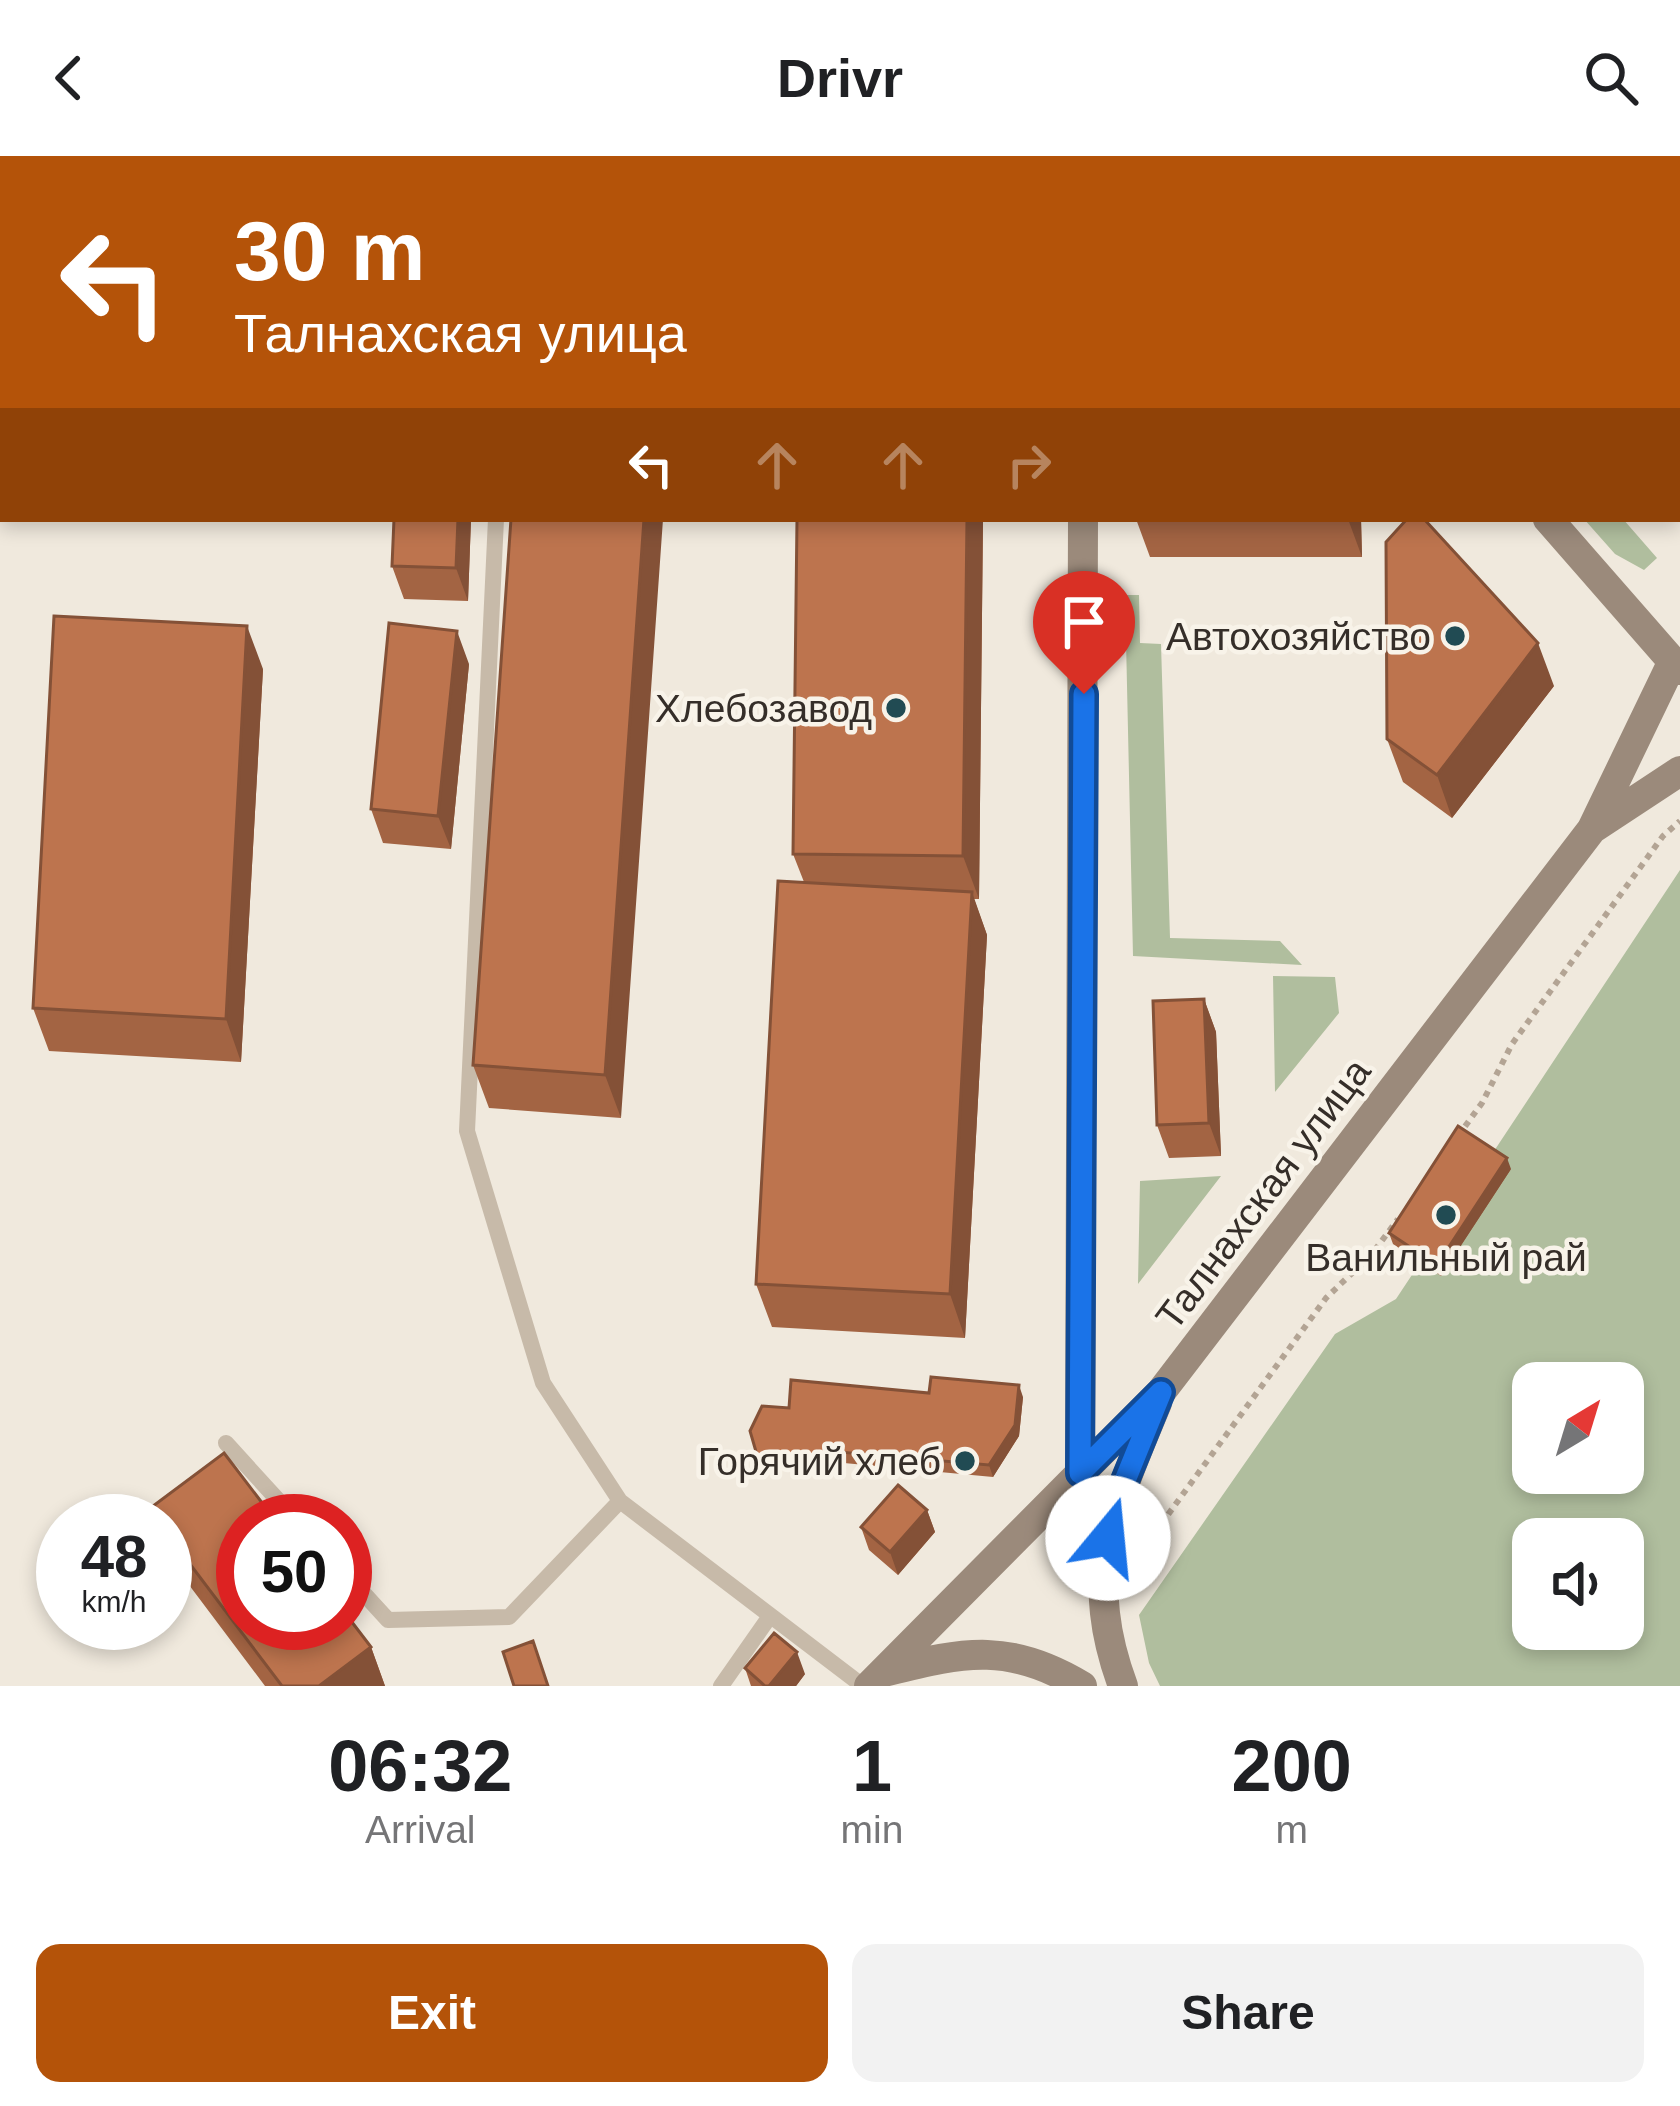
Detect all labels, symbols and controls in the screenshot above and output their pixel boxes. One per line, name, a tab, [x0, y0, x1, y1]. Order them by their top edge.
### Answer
icon: back	[36, 45, 102, 111]
icon: search	[1578, 45, 1644, 111]
text: Drivr	[777, 48, 903, 108]
icon: left	[36, 204, 192, 360]
text: 30 m	[234, 204, 425, 298]
text: Талнахская улица	[234, 303, 687, 363]
icon: left	[618, 432, 684, 498]
icon: ahead	[744, 432, 810, 498]
icon: ahead	[870, 432, 936, 498]
icon: right	[996, 432, 1062, 498]
pin	[1033, 571, 1135, 694]
icon: arrive	[1051, 589, 1117, 655]
place label: Автохозяйство	[1166, 615, 1431, 658]
marker: Автохозяйство	[1442, 623, 1468, 649]
place label: Хлебозавод	[655, 687, 872, 730]
marker: Хлебозавод	[883, 695, 909, 721]
street label: Талнахская улица	[1147, 1050, 1379, 1338]
marker: Ванильный рай	[1433, 1202, 1459, 1228]
place label: Ванильный рай	[1305, 1236, 1587, 1279]
north arrow	[1512, 1362, 1644, 1494]
map controls	[1512, 1362, 1644, 1650]
place label: Горячий хлеб	[698, 1440, 941, 1483]
marker: Горячий хлеб	[952, 1448, 978, 1474]
position arrow	[1045, 1475, 1171, 1601]
speed limit sign: 50	[216, 1494, 372, 1650]
button: sound	[1512, 1518, 1644, 1650]
text: 48	[81, 1523, 147, 1590]
text: km/h	[81, 1585, 147, 1618]
text: 06:32	[328, 1726, 512, 1806]
text: 1	[852, 1726, 892, 1806]
text: 200	[1232, 1726, 1352, 1806]
text: Arrival	[365, 1808, 476, 1851]
text: min	[841, 1808, 903, 1851]
text: m	[1275, 1808, 1308, 1851]
button: Exit	[36, 1944, 828, 2082]
button: Share	[852, 1944, 1644, 2082]

